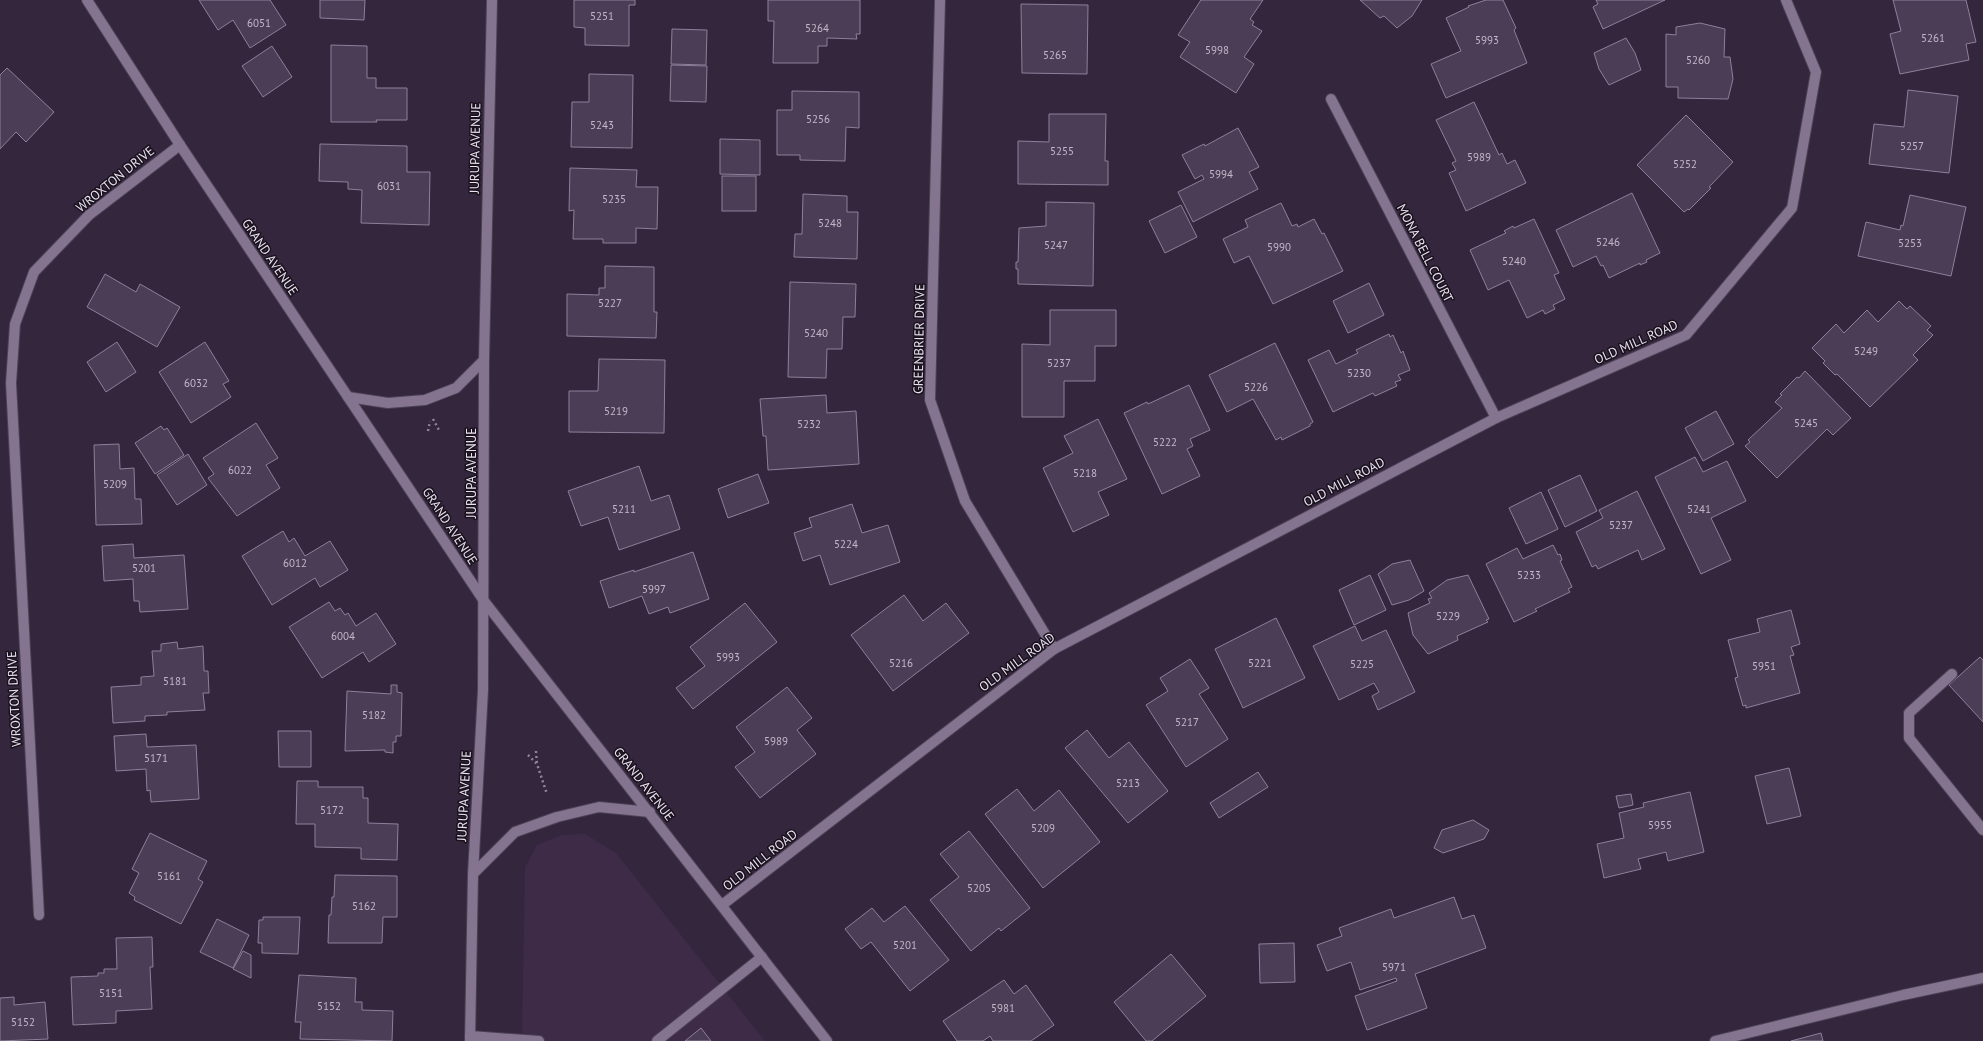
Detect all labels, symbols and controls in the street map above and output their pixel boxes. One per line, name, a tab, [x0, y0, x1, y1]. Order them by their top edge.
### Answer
house number: 5251	[590, 9, 614, 23]
house number: 6051	[247, 16, 271, 30]
house number: 5264	[805, 21, 829, 35]
house number: 5261	[1921, 31, 1945, 45]
house number: 5993	[1475, 33, 1499, 47]
house number: 5998	[1205, 43, 1229, 57]
house number: 5265	[1043, 48, 1067, 62]
house number: 5260	[1686, 53, 1710, 67]
street label: JURUPA AVENUE	[466, 103, 484, 194]
house number: 5256	[806, 112, 830, 126]
house number: 5243	[590, 118, 614, 132]
house number: 5257	[1900, 139, 1924, 153]
street label: WROXTON DRIVE	[72, 142, 158, 216]
house number: 5255	[1050, 144, 1074, 158]
house number: 5989	[1467, 150, 1491, 164]
house number: 5252	[1673, 157, 1697, 171]
house number: 5994	[1209, 167, 1233, 181]
house number: 6031	[377, 179, 401, 193]
house number: 5235	[602, 192, 626, 206]
street label: MONA BELL COURT	[1393, 201, 1457, 305]
street label: GRAND AVENUE	[238, 215, 302, 299]
house number: 5248	[818, 216, 842, 230]
house number: 5246	[1596, 235, 1620, 249]
house number: 5253	[1898, 236, 1922, 250]
house number: 5247	[1044, 238, 1068, 252]
house number: 5990	[1267, 240, 1291, 254]
house number: 5240	[1502, 254, 1526, 268]
street label: GREENBRIER DRIVE	[910, 284, 928, 394]
house number: 5227	[598, 296, 622, 310]
street label: OLD MILL ROAD	[1591, 316, 1681, 368]
house number: 5240	[804, 326, 828, 340]
house number: 5249	[1854, 344, 1878, 358]
house number: 5237	[1047, 356, 1071, 370]
house number: 5230	[1347, 366, 1371, 380]
house number: 6032	[184, 376, 208, 390]
house number: 5226	[1244, 380, 1268, 394]
house number: 5219	[604, 404, 628, 418]
house number: 5245	[1794, 416, 1818, 430]
house number: 5232	[797, 417, 821, 431]
street label: JURUPA AVENUE	[463, 428, 480, 519]
house number: 5222	[1153, 435, 1177, 449]
street label: OLD MILL ROAD	[1300, 453, 1388, 511]
house number: 6022	[228, 463, 252, 477]
house number: 5218	[1073, 466, 1097, 480]
house number: 5209	[103, 477, 127, 491]
street label: GRAND AVENUE	[419, 484, 481, 568]
house number: 5211	[612, 502, 636, 516]
house number: 5241	[1687, 502, 1711, 516]
house number: 5237	[1609, 518, 1633, 532]
house number: 5224	[834, 537, 858, 551]
house number: 6012	[283, 556, 307, 570]
house number: 5201	[132, 561, 156, 575]
house number: 5233	[1517, 568, 1541, 582]
house number: 5997	[642, 582, 666, 596]
house number: 5229	[1436, 609, 1460, 623]
house number: 6004	[331, 629, 355, 643]
street label: OLD MILL ROAD	[976, 629, 1058, 695]
house number: 5993	[716, 650, 740, 664]
street label: WROXTON DRIVE	[3, 651, 25, 747]
house number: 5216	[889, 656, 913, 670]
house number: 5221	[1248, 656, 1272, 670]
house number: 5225	[1350, 657, 1374, 671]
house number: 5951	[1752, 659, 1776, 673]
house number: 5181	[163, 674, 187, 688]
house number: 5182	[362, 708, 386, 722]
house number: 5217	[1175, 715, 1199, 729]
house number: 5989	[764, 734, 788, 748]
street label: GRAND AVENUE	[610, 744, 678, 824]
street label: JURUPA AVENUE	[453, 750, 475, 843]
house number: 5171	[144, 751, 168, 765]
house number: 5213	[1116, 776, 1140, 790]
house number: 5172	[320, 803, 344, 817]
house number: 5955	[1648, 818, 1672, 832]
house number: 5209	[1031, 821, 1055, 835]
street label: OLD MILL ROAD	[719, 826, 801, 894]
house number: 5161	[157, 869, 181, 883]
house number: 5205	[967, 881, 991, 895]
house number: 5162	[352, 899, 376, 913]
house number: 5201	[893, 938, 917, 952]
house number: 5971	[1382, 960, 1406, 974]
house number: 5151	[99, 986, 123, 1000]
house number: 5152	[317, 999, 341, 1013]
house number: 5981	[991, 1001, 1015, 1015]
house number: 5152	[11, 1015, 35, 1029]

